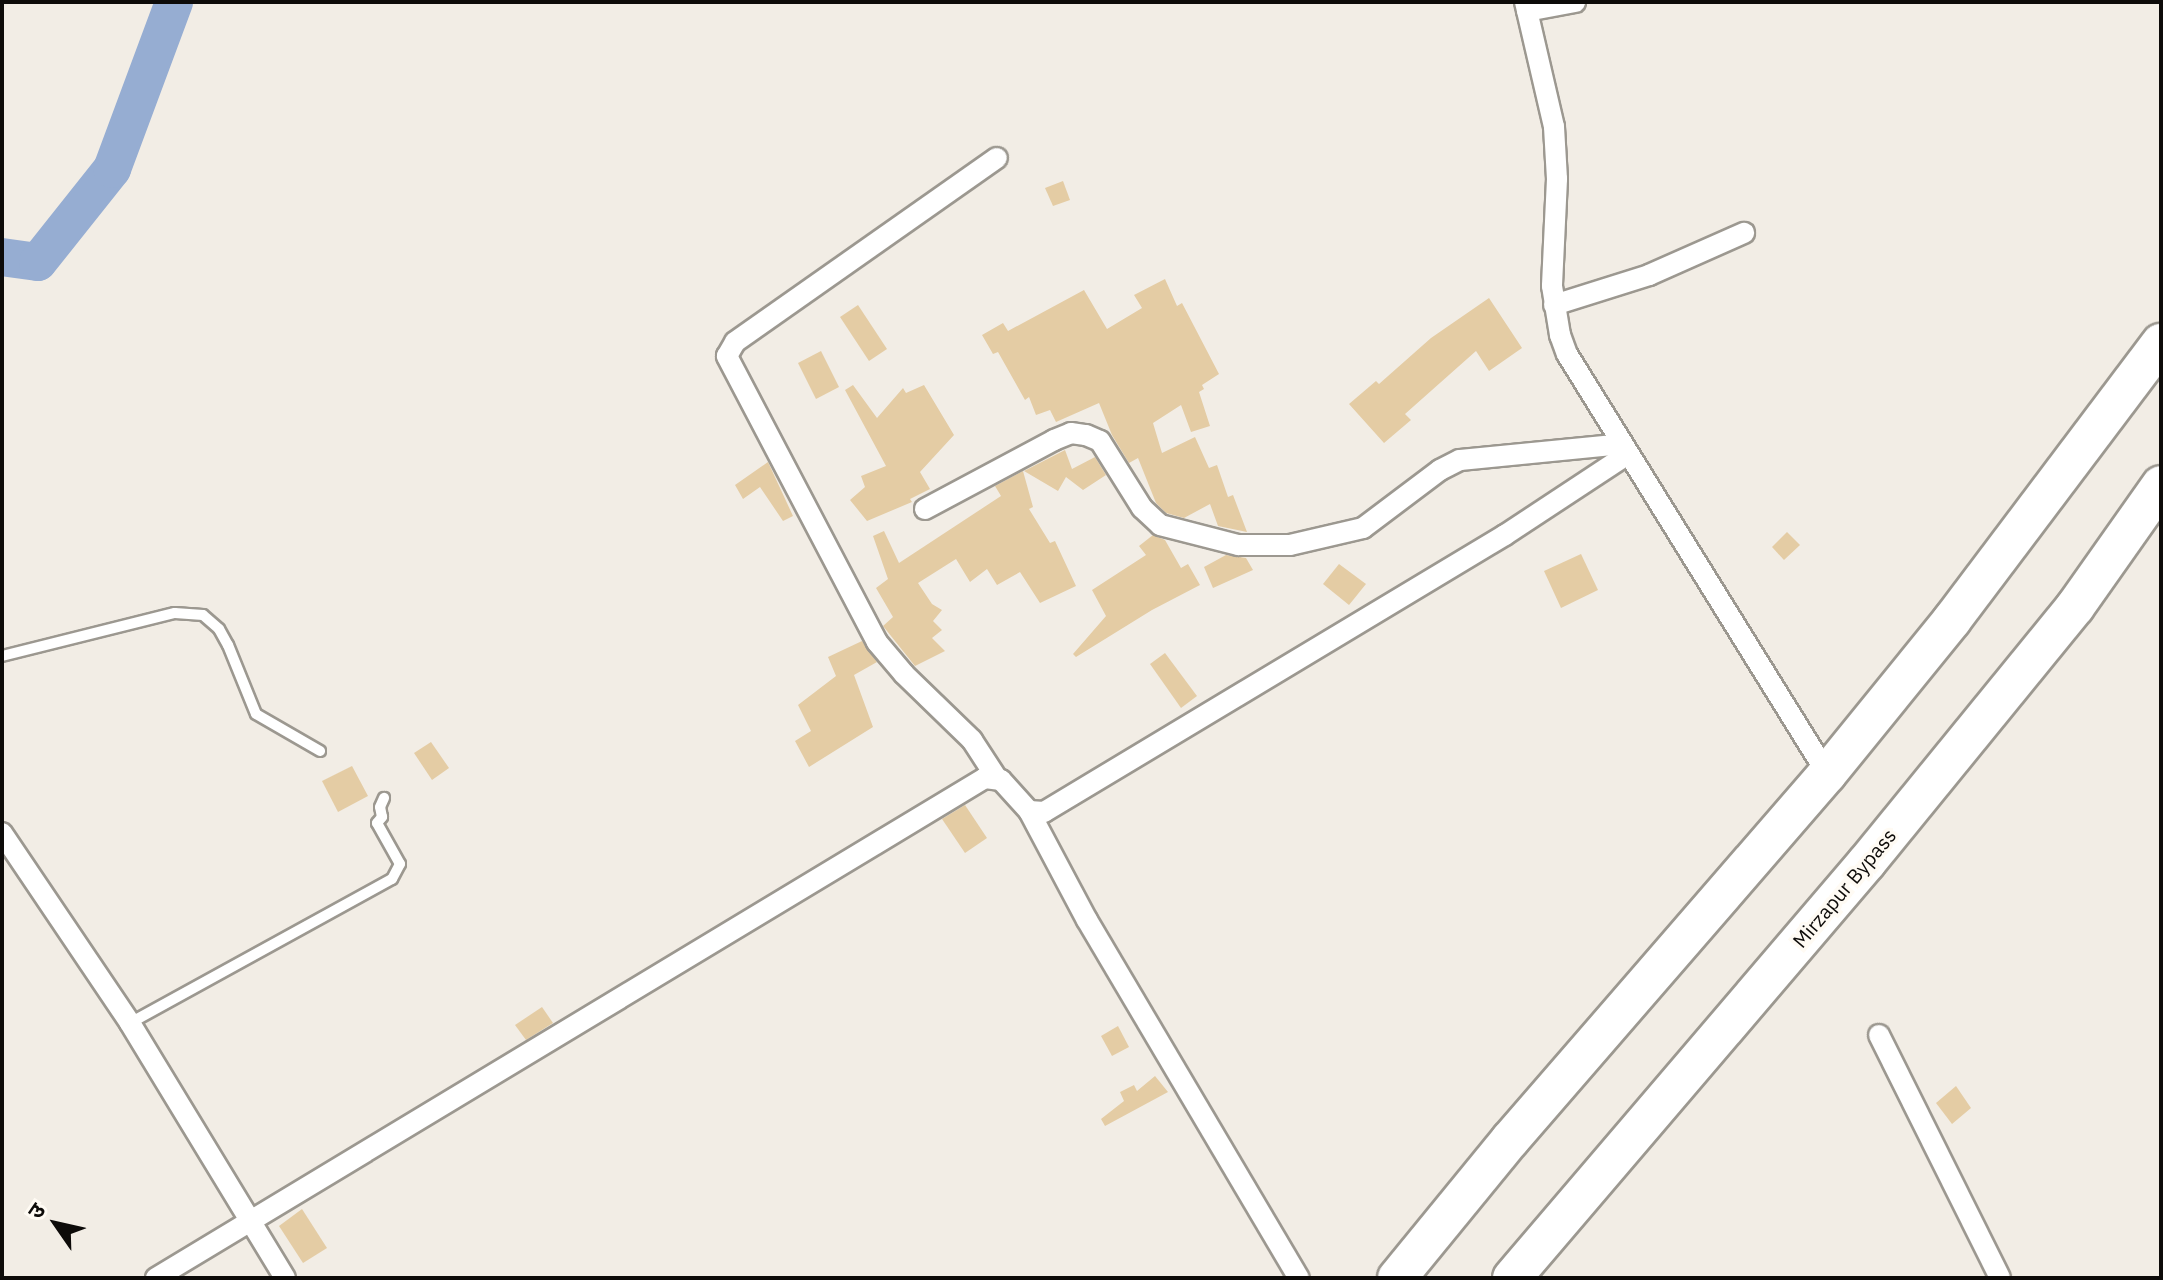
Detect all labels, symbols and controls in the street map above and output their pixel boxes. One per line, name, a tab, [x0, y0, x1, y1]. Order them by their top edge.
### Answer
street label: Mirzapur Bypass	[1787, 824, 1901, 952]
north arrow	[16, 1184, 96, 1264]
text: उ	[20, 1197, 51, 1224]

